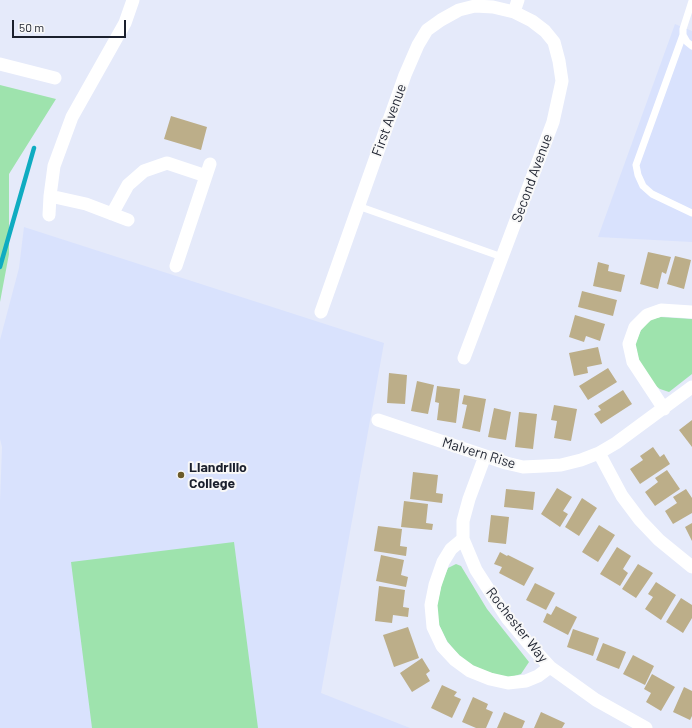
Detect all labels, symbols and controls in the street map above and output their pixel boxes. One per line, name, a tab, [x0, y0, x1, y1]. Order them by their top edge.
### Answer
scale bar	[14, 12, 128, 38]
text: 50 m	[19, 20, 44, 34]
street label: First Avenue	[368, 82, 410, 158]
street label: Second Avenue	[508, 131, 556, 225]
street label: Malvern Rise	[440, 434, 518, 472]
place label: Llandrillo College	[189, 459, 247, 492]
marker: Llandrillo College	[176, 470, 186, 480]
street label: Rochester Way	[483, 584, 551, 666]

